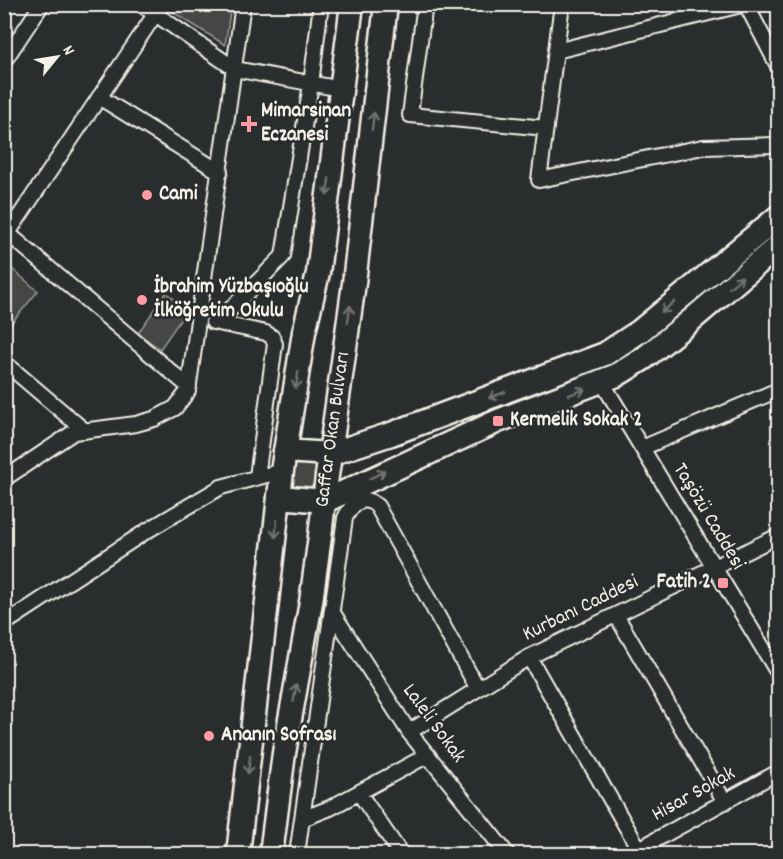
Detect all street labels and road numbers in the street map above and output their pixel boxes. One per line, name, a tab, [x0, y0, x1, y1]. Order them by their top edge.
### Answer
street label: Gaffar Okan Bulvarı	[308, 350, 359, 509]
street label: Taşözü Caddesi	[664, 458, 752, 576]
street label: Kurbanı Caddesi	[518, 568, 644, 650]
street label: Laleli Sokak	[394, 678, 472, 770]
street label: Hisar Sokak	[647, 760, 741, 830]

